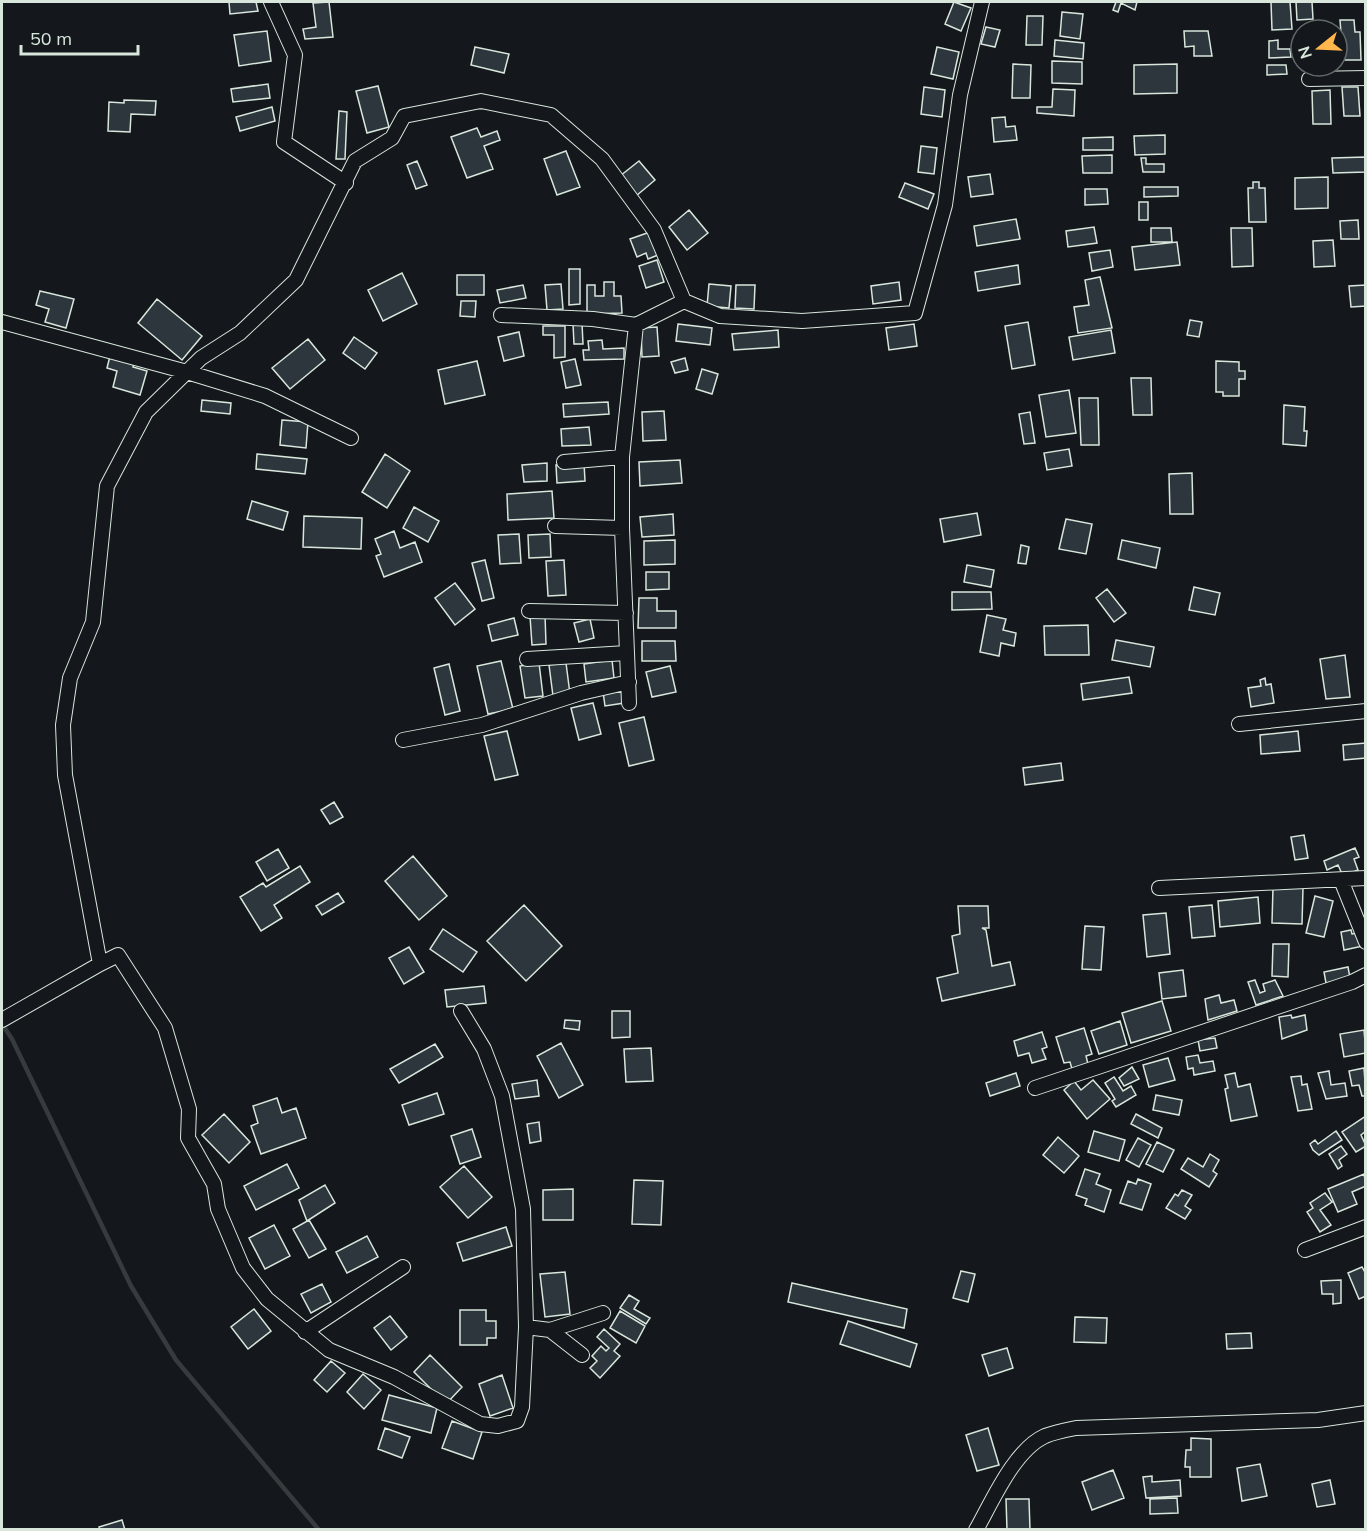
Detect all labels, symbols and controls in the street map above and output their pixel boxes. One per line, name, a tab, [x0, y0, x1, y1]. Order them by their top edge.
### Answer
scale bar	[21, 18, 138, 56]
north arrow	[1289, 18, 1349, 78]
text: 50 m	[30, 27, 72, 50]
text: N	[1293, 44, 1316, 61]

